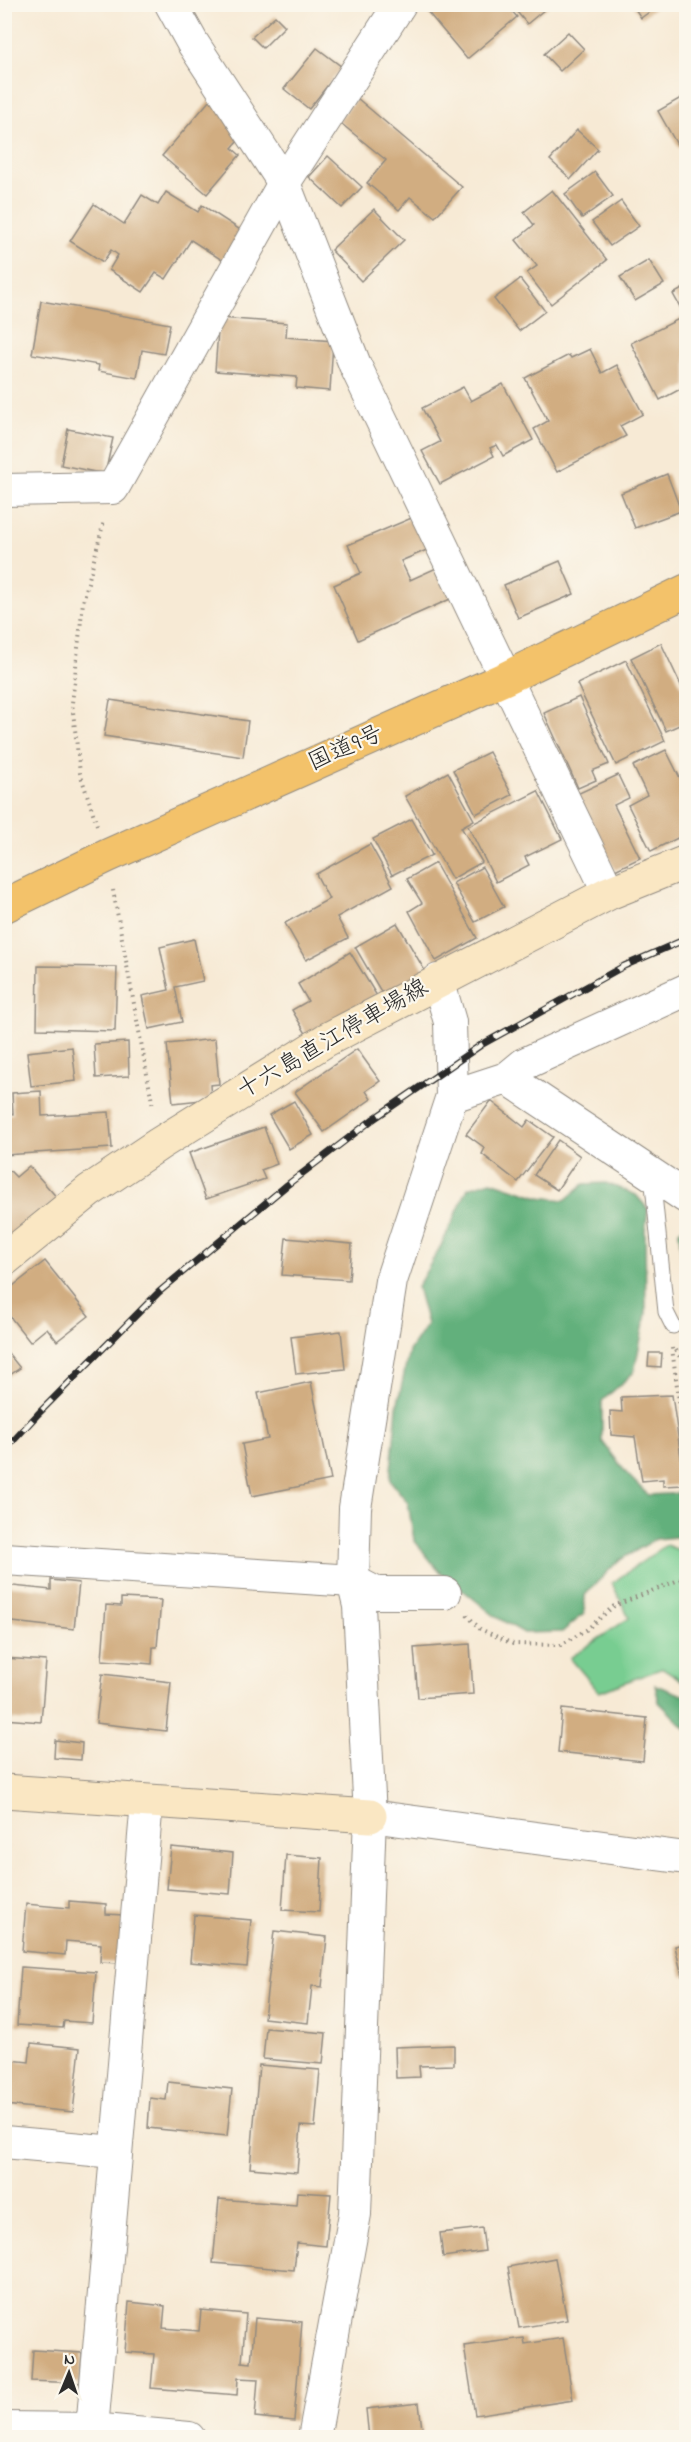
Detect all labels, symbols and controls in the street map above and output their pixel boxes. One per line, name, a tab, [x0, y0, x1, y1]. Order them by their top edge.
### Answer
street label: 国道9号	[303, 717, 389, 781]
street label: 十六島直江停車場線	[231, 971, 435, 1109]
north arrow	[39, 2343, 99, 2403]
text: N	[64, 2348, 75, 2372]

